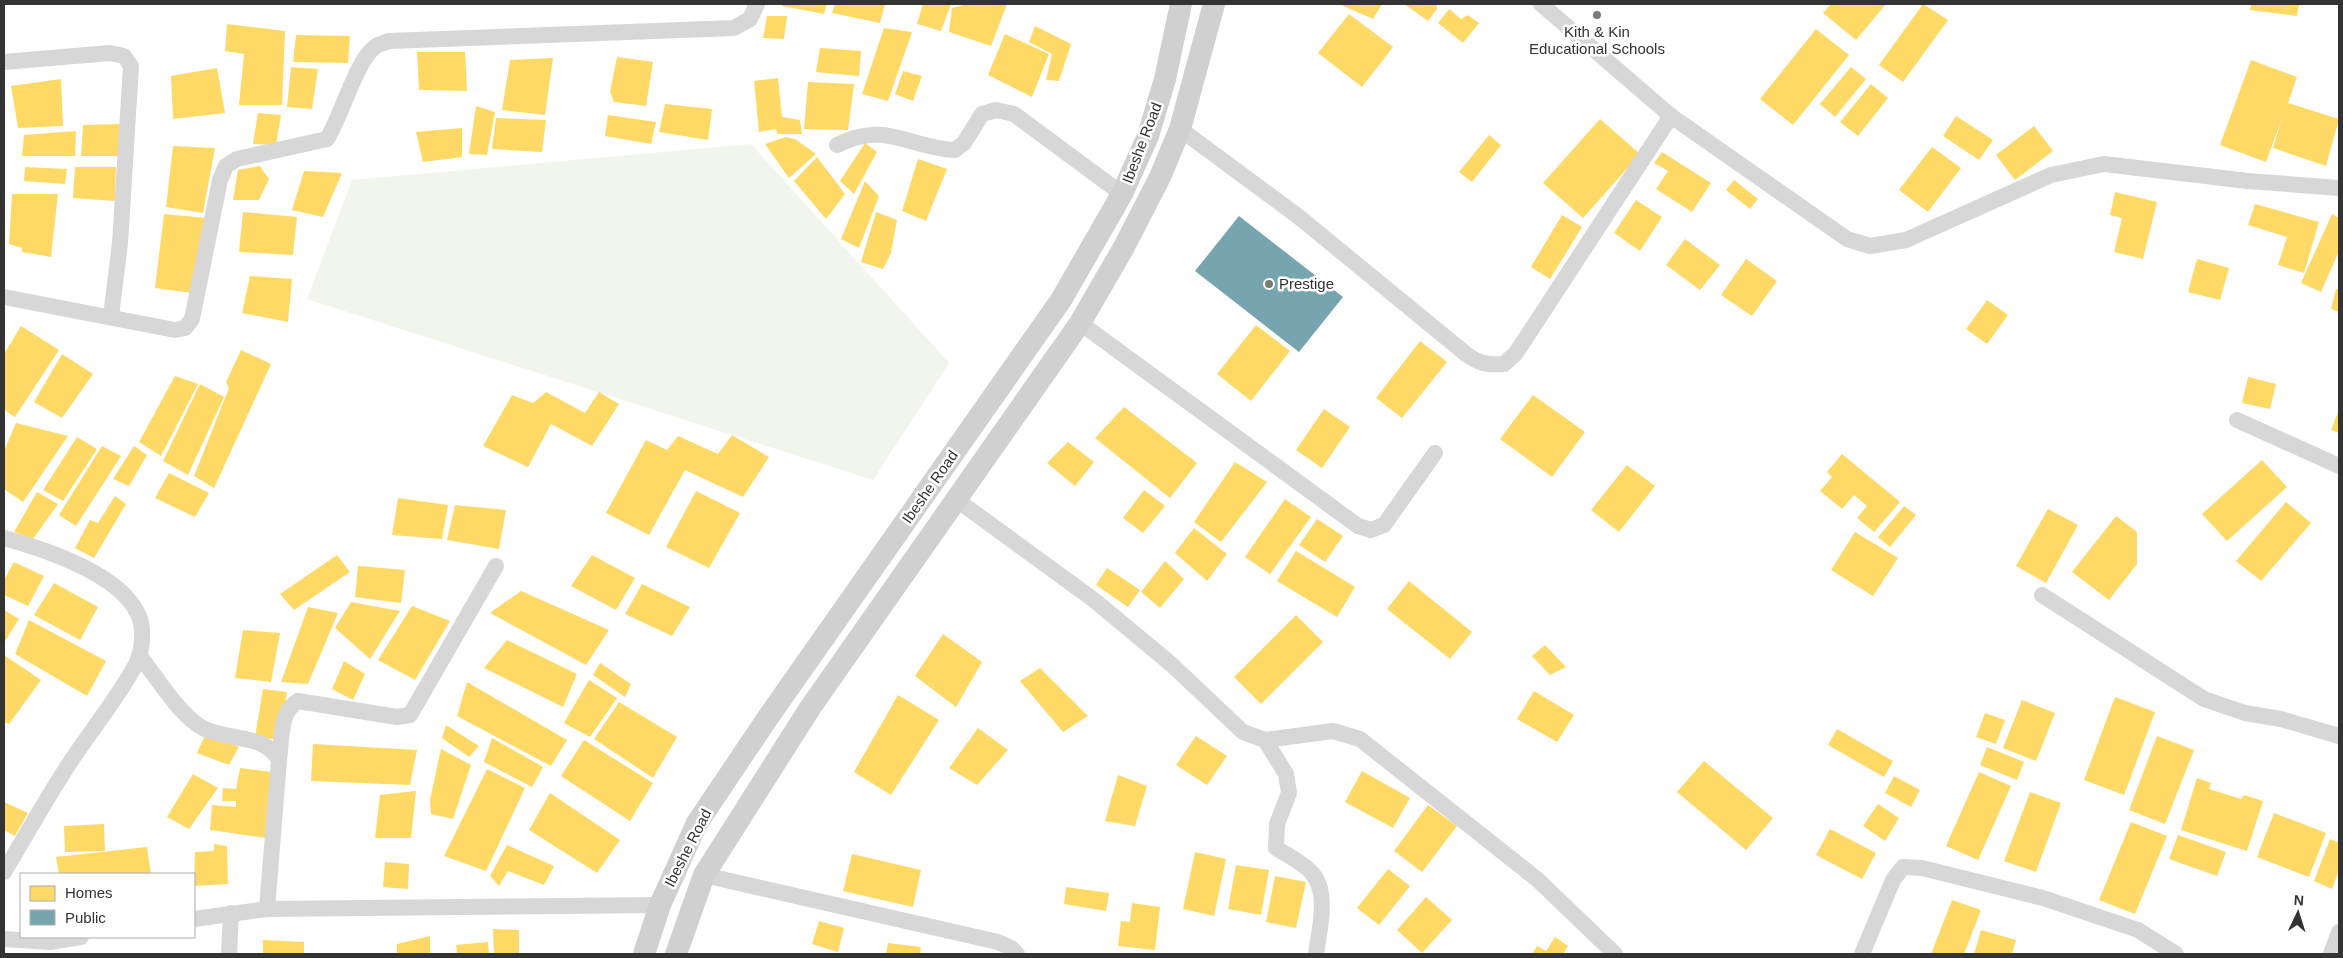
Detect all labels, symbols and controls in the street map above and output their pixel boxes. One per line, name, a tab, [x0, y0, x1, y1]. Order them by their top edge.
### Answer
marker: Kith & Kin Educational Schools	[1591, 9, 1603, 21]
place label: Kith & Kin Educational Schools	[1529, 23, 1665, 57]
street label: Ibeshe Road	[1118, 100, 1165, 186]
place label: Prestige	[1279, 275, 1334, 292]
marker: Prestige	[1263, 278, 1275, 290]
street label: Ibeshe Road	[898, 447, 961, 526]
street label: Ibeshe Road	[661, 806, 714, 890]
legend	[20, 873, 195, 938]
text: Homes	[65, 884, 113, 901]
north arrow	[2273, 888, 2323, 938]
text: N	[2293, 892, 2305, 908]
text: Public	[65, 909, 106, 926]

